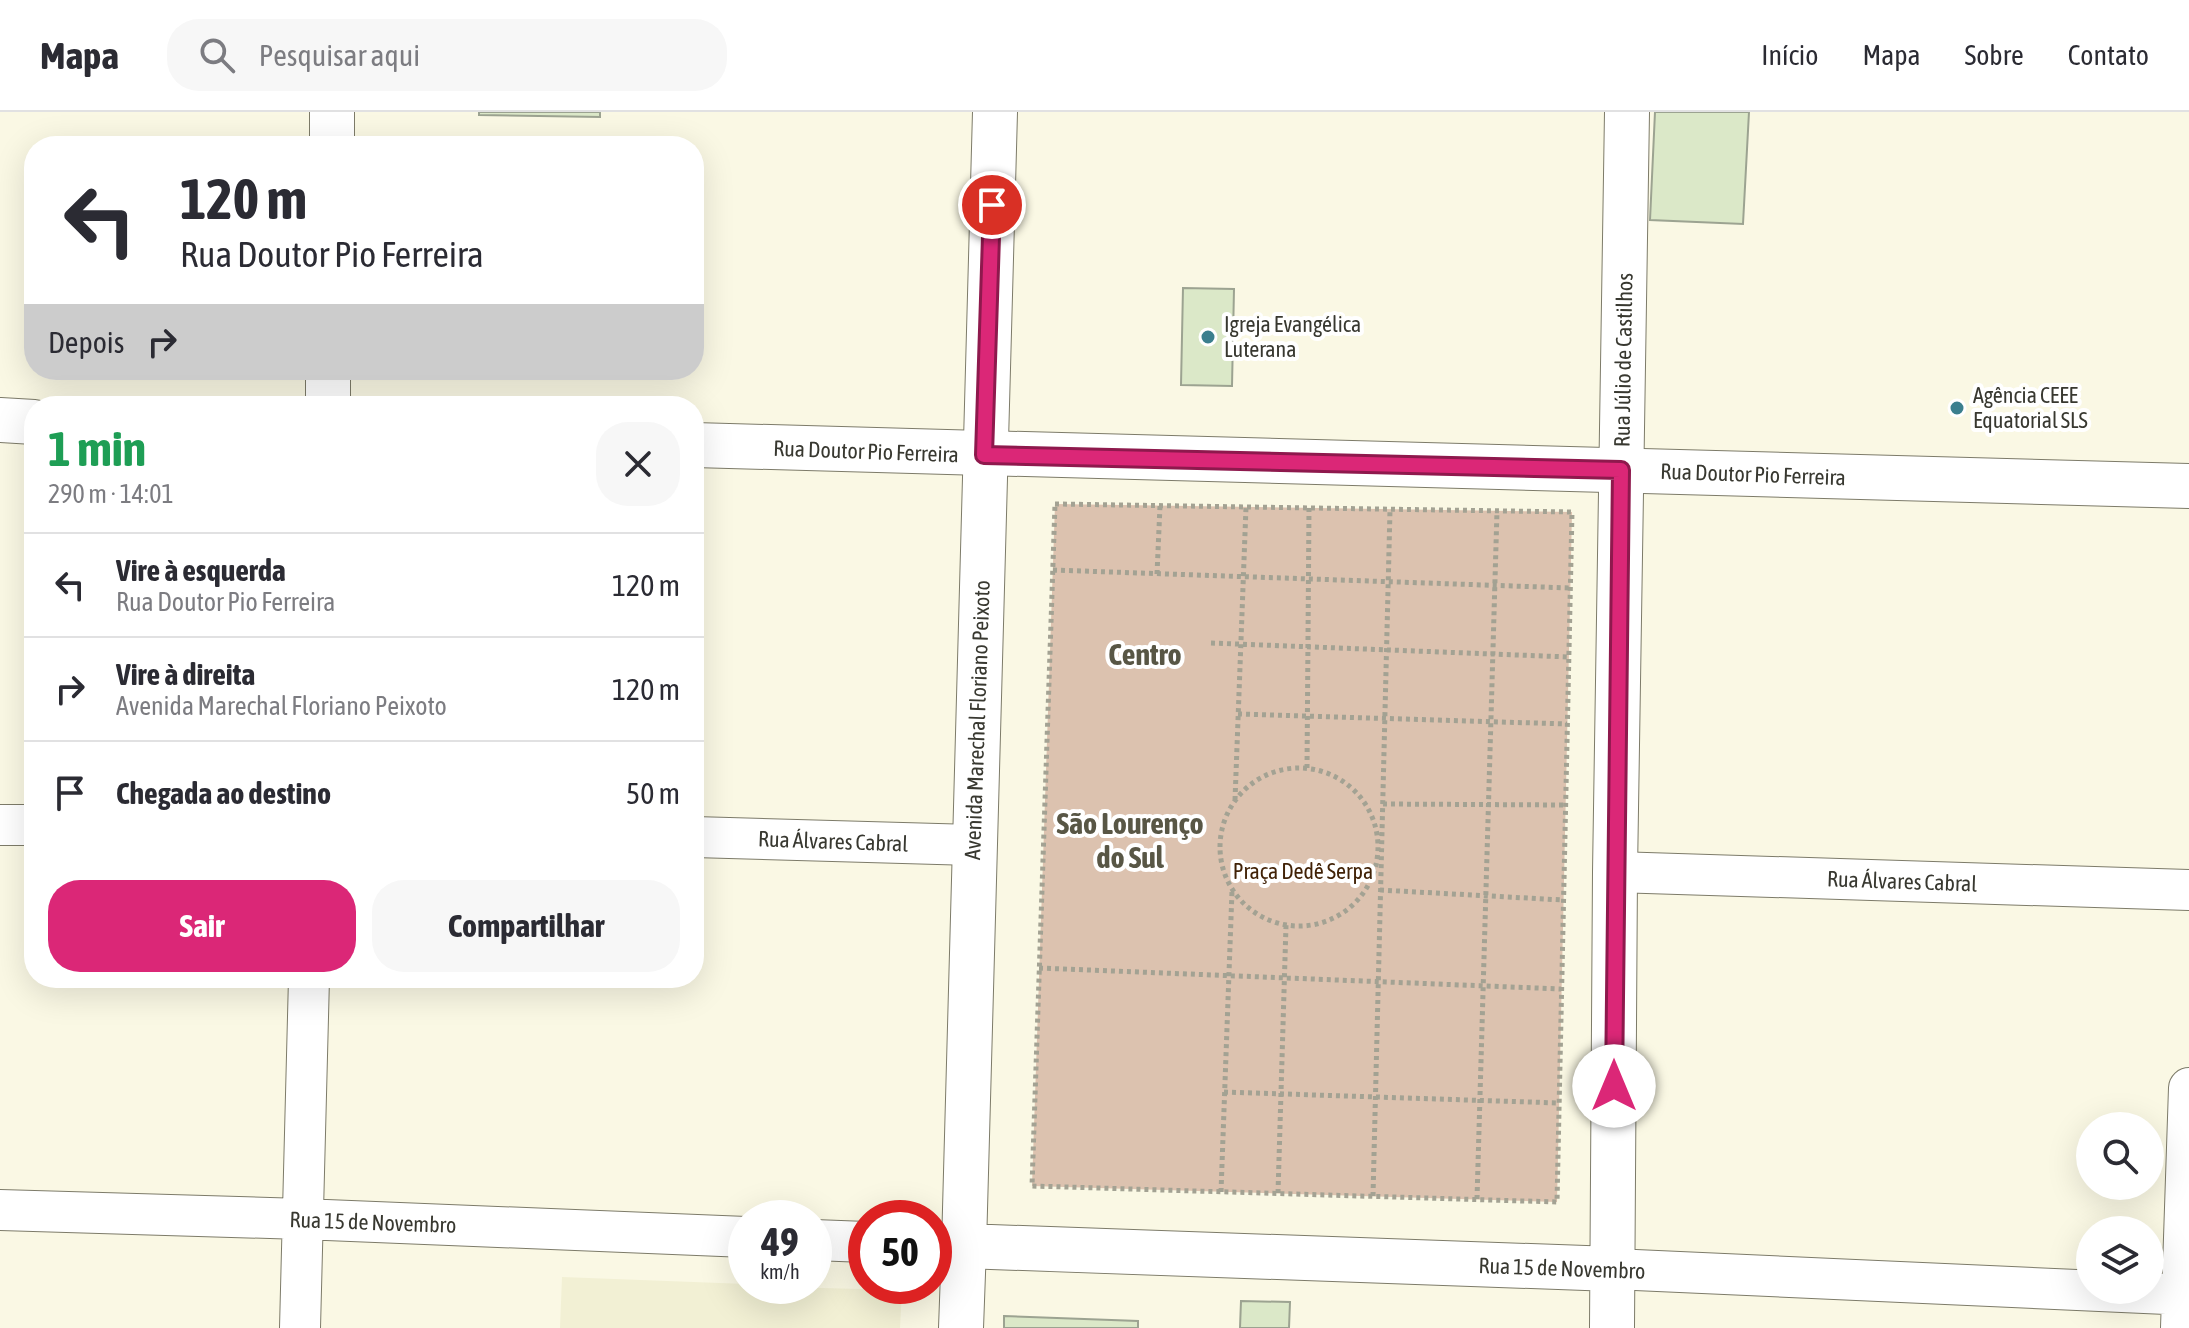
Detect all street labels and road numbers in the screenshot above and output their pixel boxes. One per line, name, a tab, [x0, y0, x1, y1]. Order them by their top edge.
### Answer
street label: Rua Júlio de Castilhos	[1608, 272, 1638, 447]
street label: Rua Doutor Pio Ferreira	[773, 435, 959, 467]
street label: Rua Doutor Pio Ferreira	[1660, 458, 1846, 490]
street label: Avenida Marechal Floriano Peixoto	[959, 580, 995, 860]
street label: Rua Álvares Cabral	[757, 825, 909, 857]
street label: Rua Álvares Cabral	[1826, 865, 1978, 897]
street label: Rua 15 de Novembro	[289, 1206, 457, 1238]
street label: Rua 15 de Novembro	[1478, 1252, 1646, 1284]

